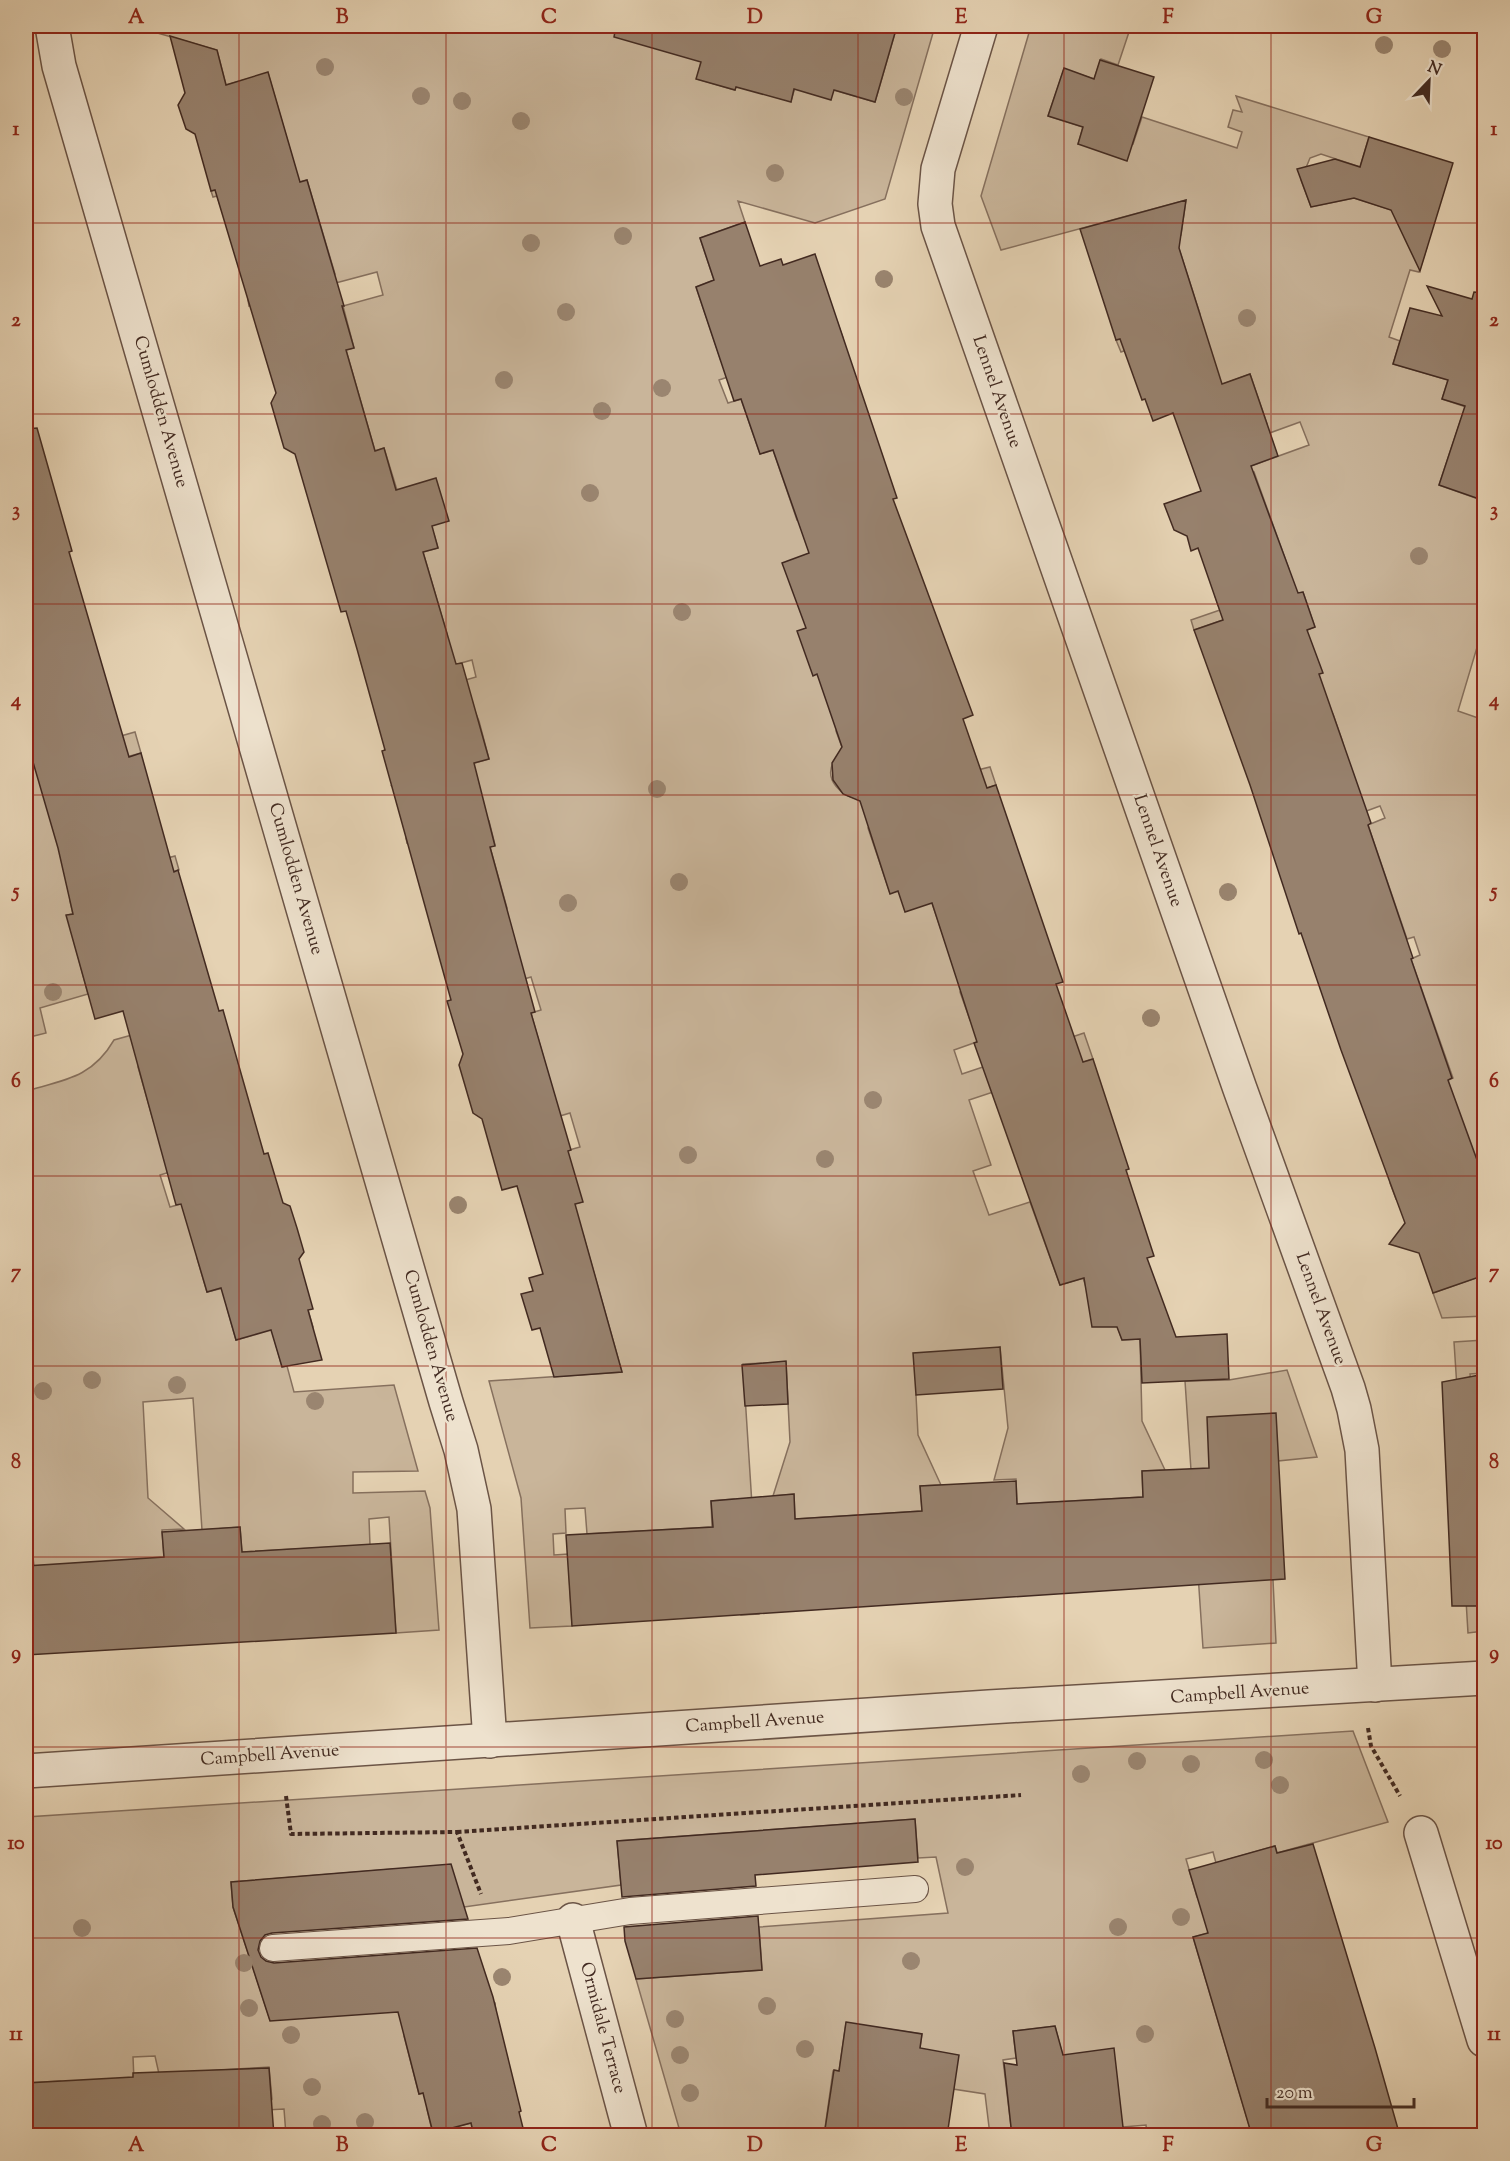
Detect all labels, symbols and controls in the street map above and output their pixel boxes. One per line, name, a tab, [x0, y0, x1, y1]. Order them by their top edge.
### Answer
text: A	[128, 4, 145, 33]
text: B	[336, 4, 349, 33]
text: C	[541, 4, 557, 33]
text: D	[747, 4, 763, 33]
text: E	[955, 4, 968, 33]
text: F	[1162, 4, 1174, 33]
text: G	[1366, 4, 1383, 33]
north arrow	[1399, 51, 1459, 111]
text: N	[1424, 56, 1444, 83]
text: 1	[13, 116, 20, 145]
text: 1	[1491, 116, 1498, 145]
text: 2	[11, 307, 21, 336]
text: 2	[1489, 307, 1499, 336]
street label: Lennel Avenue	[965, 332, 1027, 452]
street label: Cumlodden Avenue	[126, 333, 194, 491]
text: 3	[12, 497, 20, 526]
text: 3	[1490, 497, 1498, 526]
text: 4	[10, 687, 21, 716]
text: 4	[1488, 687, 1499, 716]
street label: Lennel Avenue	[1126, 791, 1188, 911]
street label: Cumlodden Avenue	[261, 800, 329, 958]
text: 5	[11, 878, 20, 907]
text: 5	[1489, 878, 1498, 907]
text: 6	[11, 1068, 21, 1097]
text: 6	[1489, 1068, 1499, 1097]
street label: Lennel Avenue	[1288, 1249, 1352, 1369]
text: 7	[11, 1259, 22, 1288]
text: 7	[1489, 1259, 1500, 1288]
street label: Cumlodden Avenue	[396, 1267, 464, 1425]
text: 8	[11, 1449, 21, 1478]
text: 8	[1489, 1449, 1499, 1478]
text: 9	[11, 1640, 21, 1669]
text: 9	[1489, 1640, 1499, 1669]
street label: Campbell Avenue	[1170, 1676, 1310, 1712]
street label: Campbell Avenue	[685, 1705, 825, 1741]
street label: Campbell Avenue	[200, 1738, 340, 1774]
text: 10	[7, 1830, 25, 1859]
text: 10	[1485, 1830, 1503, 1859]
street label: Ormidale Terrace	[572, 1959, 632, 2097]
text: 11	[9, 2021, 23, 2050]
text: 11	[1487, 2021, 1501, 2050]
scale bar	[1267, 2071, 1414, 2109]
text: 20 m	[1276, 2081, 1313, 2107]
text: A	[128, 2132, 145, 2161]
text: B	[336, 2132, 349, 2161]
text: C	[541, 2132, 557, 2161]
text: D	[747, 2132, 763, 2161]
text: E	[955, 2132, 968, 2161]
text: F	[1162, 2132, 1174, 2161]
text: G	[1366, 2132, 1383, 2161]

